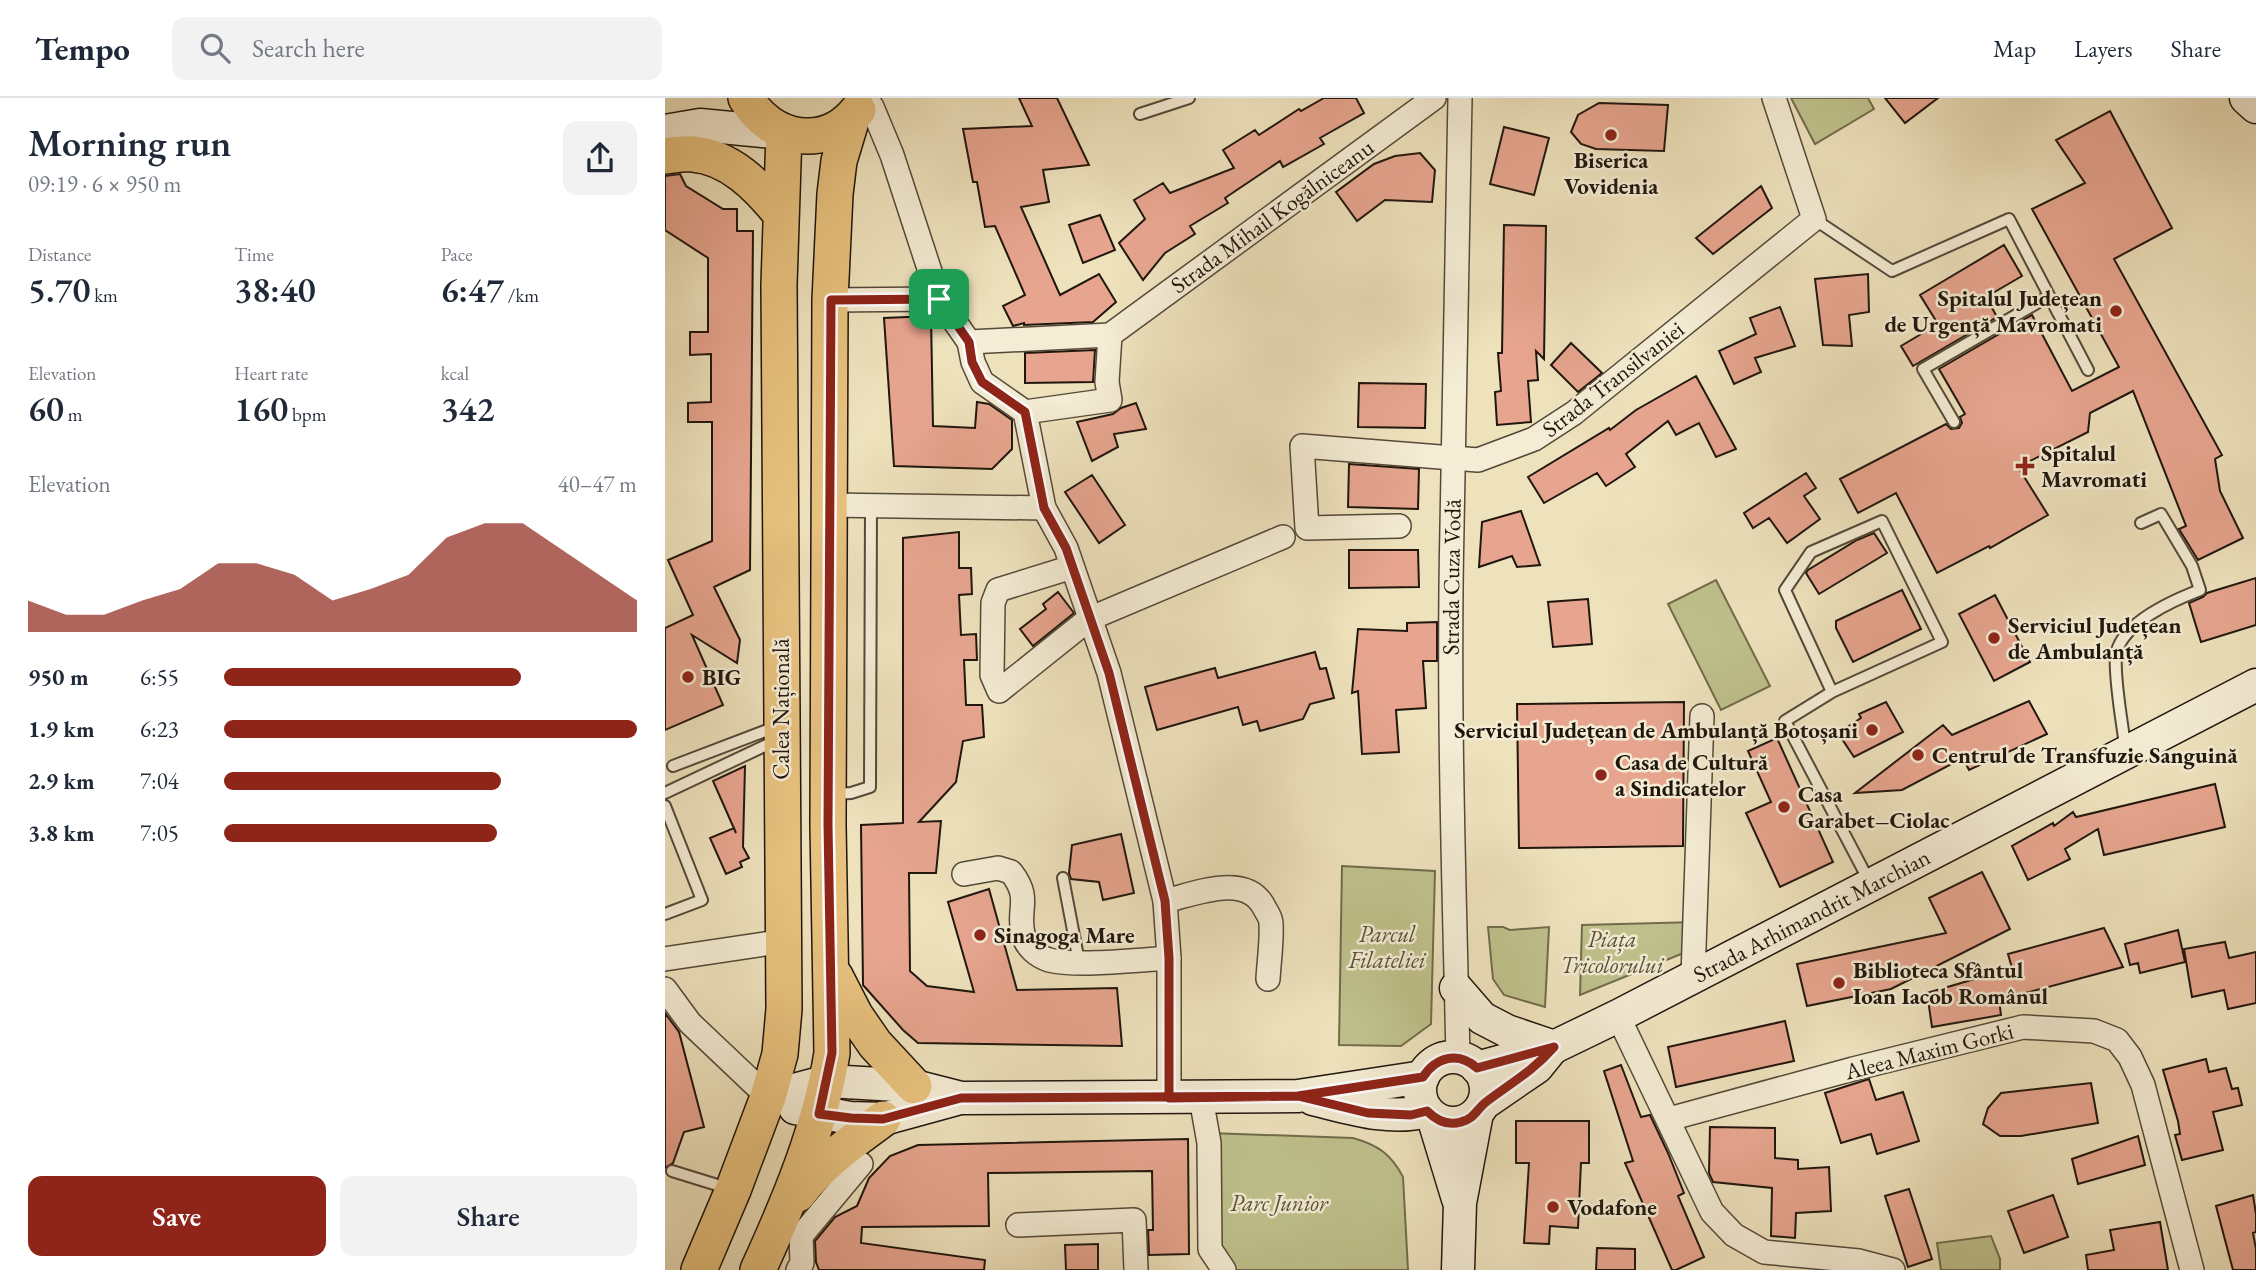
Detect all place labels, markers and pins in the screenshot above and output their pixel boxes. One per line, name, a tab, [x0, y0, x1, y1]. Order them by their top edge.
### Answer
marker: Biserica Vovidenia	[1603, 127, 1619, 143]
place label: Biserica Vovidenia	[1564, 145, 1659, 201]
pin	[909, 269, 969, 329]
place label: Spitalul Județean de Urgență Mavromati	[1884, 283, 2102, 339]
marker: Spitalul Județean de Urgență Mavromati	[2108, 303, 2124, 319]
place label: Spitalul Mavromati	[2041, 438, 2147, 494]
marker: Spitalul Mavromati	[2015, 456, 2035, 476]
place label: Serviciul Județean de Ambulanță	[2008, 610, 2181, 666]
marker: Serviciul Județean de Ambulanță	[1986, 630, 2002, 646]
place label: BIG	[702, 662, 741, 692]
marker: BIG	[680, 669, 696, 685]
place label: Serviciul Județean de Ambulanță Botoșani	[1454, 715, 1858, 745]
marker: Serviciul Județean de Ambulanță Botoșani	[1864, 722, 1880, 738]
place label: Centrul de Transfuzie Sanguină	[1932, 740, 2239, 770]
place label: Casa de Cultură a Sindicatelor	[1615, 747, 1769, 803]
marker: Centrul de Transfuzie Sanguină	[1910, 747, 1926, 763]
marker: Casa de Cultură a Sindicatelor	[1593, 767, 1609, 783]
place label: Casa Garabet–Ciolac	[1798, 779, 1950, 835]
marker: Casa Garabet–Ciolac	[1776, 799, 1792, 815]
place label: Sinagoga Mare	[994, 920, 1135, 950]
marker: Sinagoga Mare	[972, 927, 988, 943]
place label: Biblioteca Sfântul Ioan Iacob Românul	[1853, 955, 2049, 1011]
marker: Biblioteca Sfântul Ioan Iacob Românul	[1831, 975, 1847, 991]
place label: Vodafone	[1567, 1192, 1657, 1222]
marker: Vodafone	[1545, 1199, 1561, 1215]

